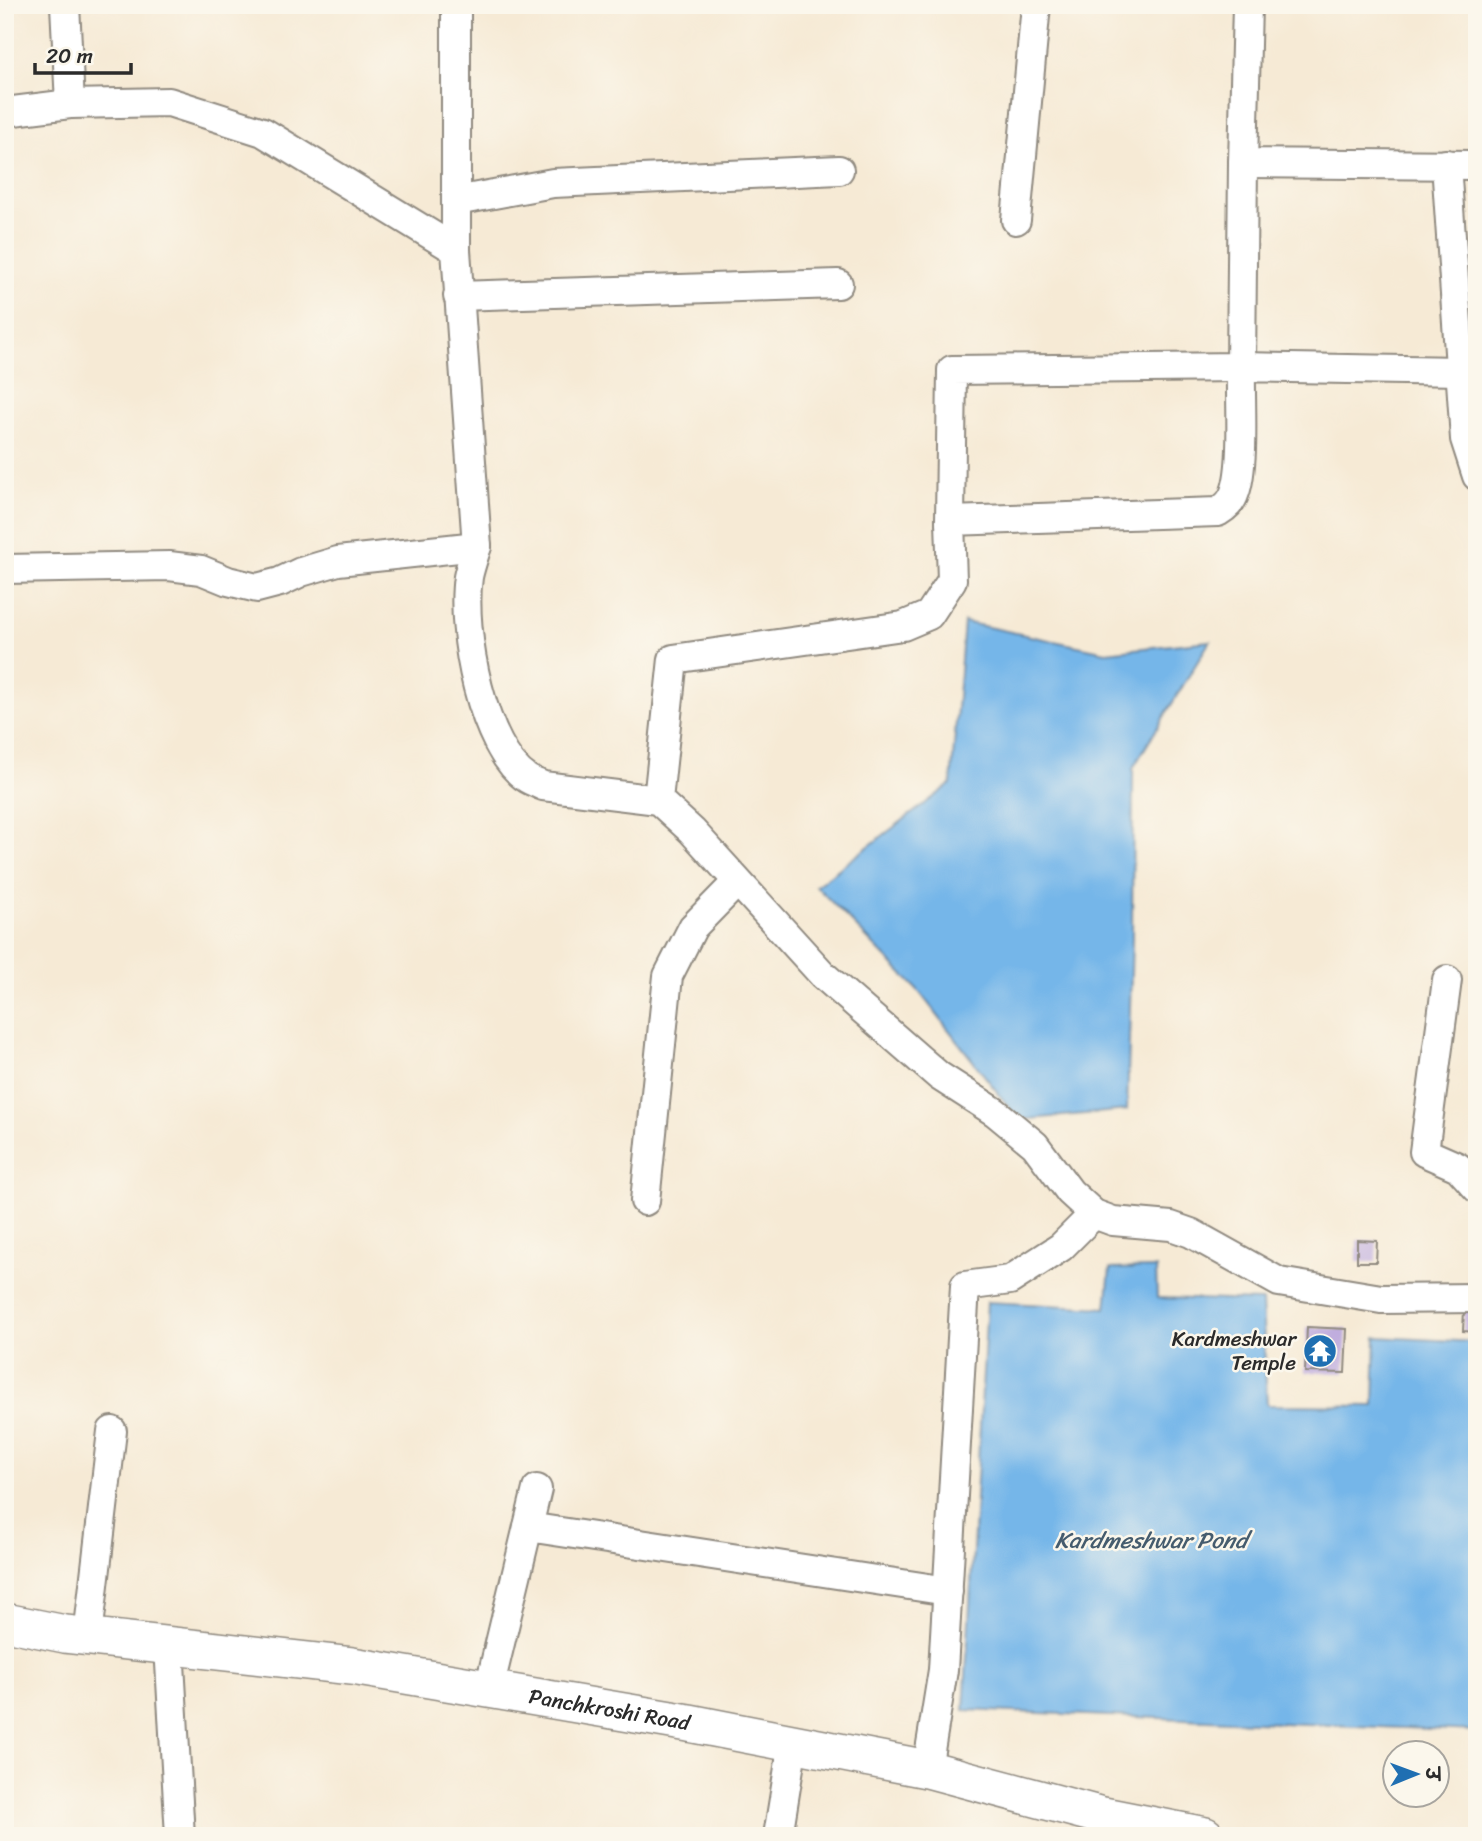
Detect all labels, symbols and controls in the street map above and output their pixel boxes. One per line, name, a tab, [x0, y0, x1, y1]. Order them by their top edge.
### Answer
scale bar	[35, 32, 131, 76]
text: 20 m	[46, 37, 93, 75]
place label: Kardmeshwar Temple	[1172, 1320, 1297, 1382]
temple icon: Kardmeshwar Temple	[1301, 1332, 1339, 1370]
water label: Kardmeshwar Pond	[1055, 1520, 1253, 1561]
street label: Panchkroshi Road	[526, 1677, 695, 1742]
north arrow	[1380, 1740, 1450, 1810]
text: उ	[1416, 1765, 1449, 1783]

